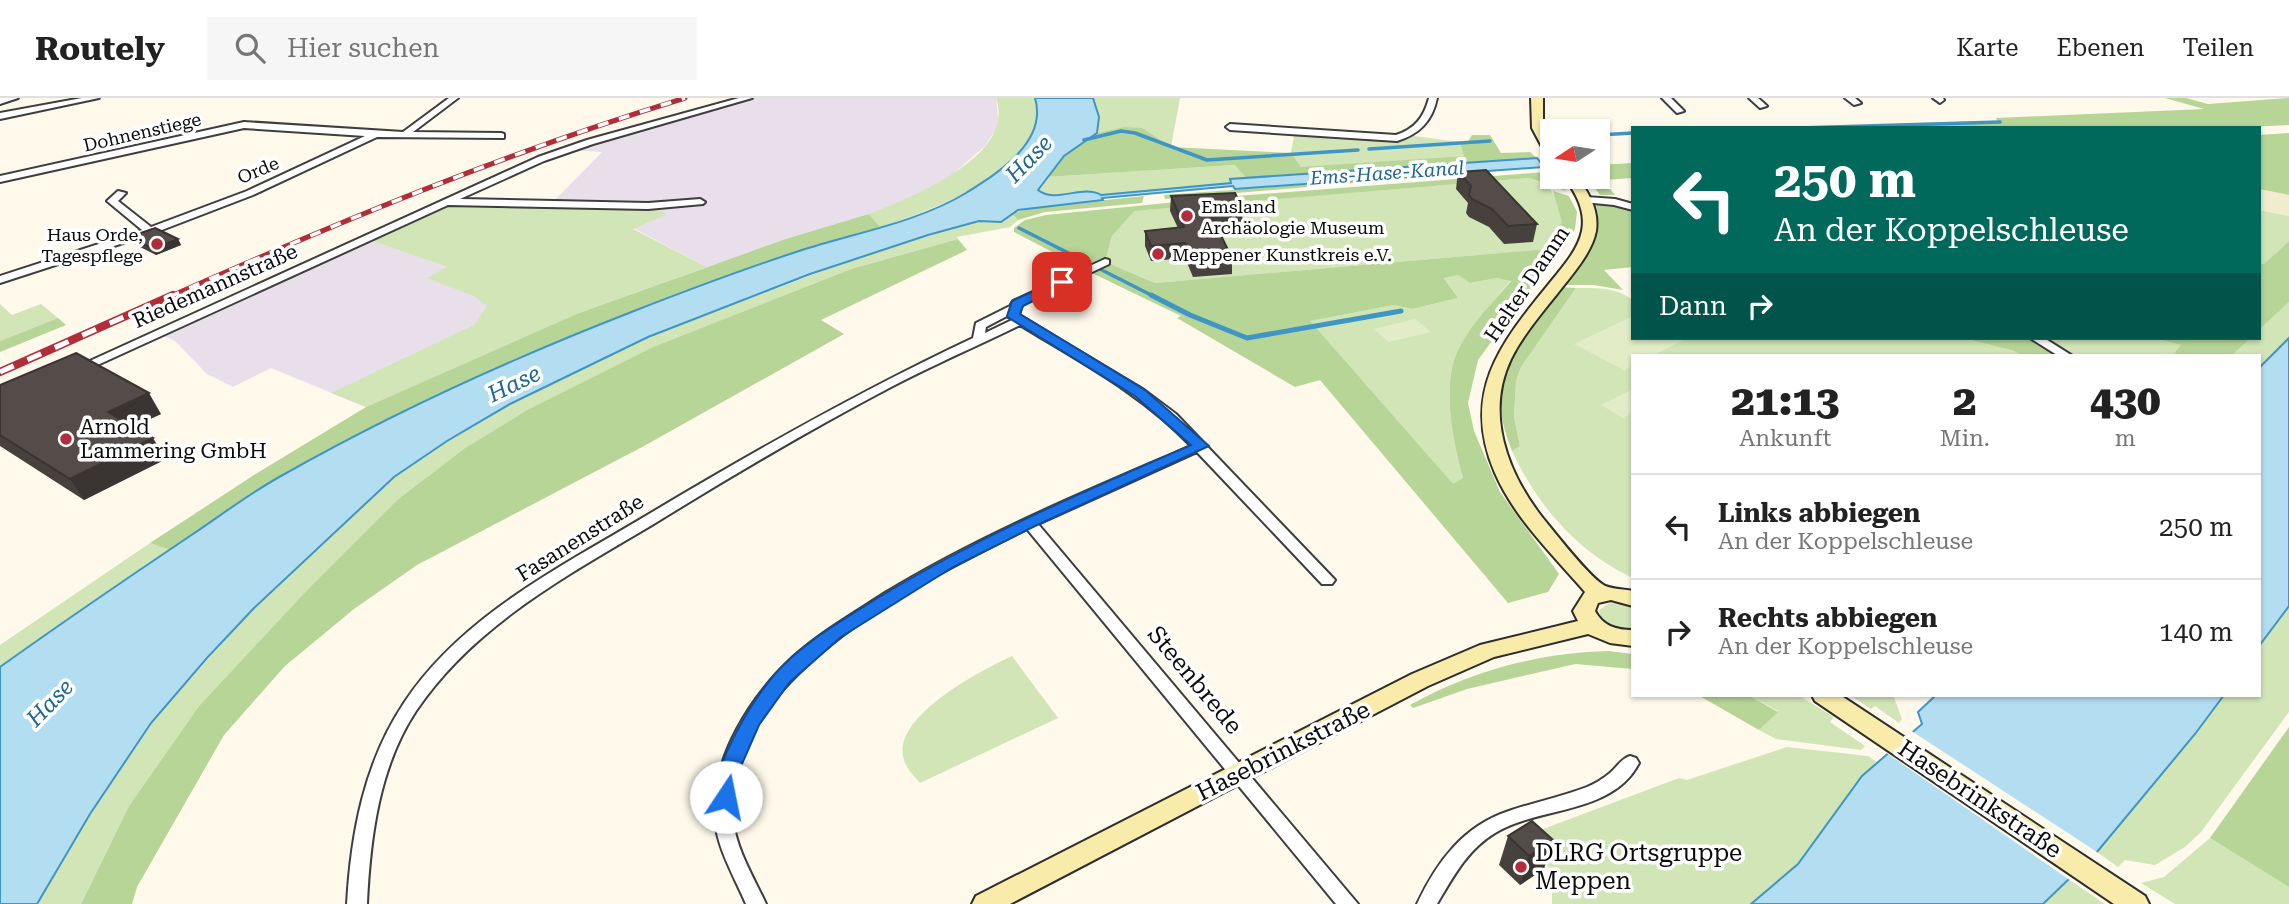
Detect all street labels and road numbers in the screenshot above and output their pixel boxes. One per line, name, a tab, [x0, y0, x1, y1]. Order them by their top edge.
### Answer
street label: Dohnenstiege	[81, 108, 203, 156]
street label: Orde	[234, 152, 282, 188]
street label: Helter Damm	[1480, 222, 1574, 346]
street label: Riedemannstraße	[129, 239, 301, 333]
street label: Fasanenstraße	[512, 489, 648, 587]
street label: Steenbrede	[1142, 620, 1248, 740]
street label: Hasebrinkstraße	[1191, 695, 1375, 807]
street label: Hasebrinkstraße	[1893, 734, 2067, 864]

